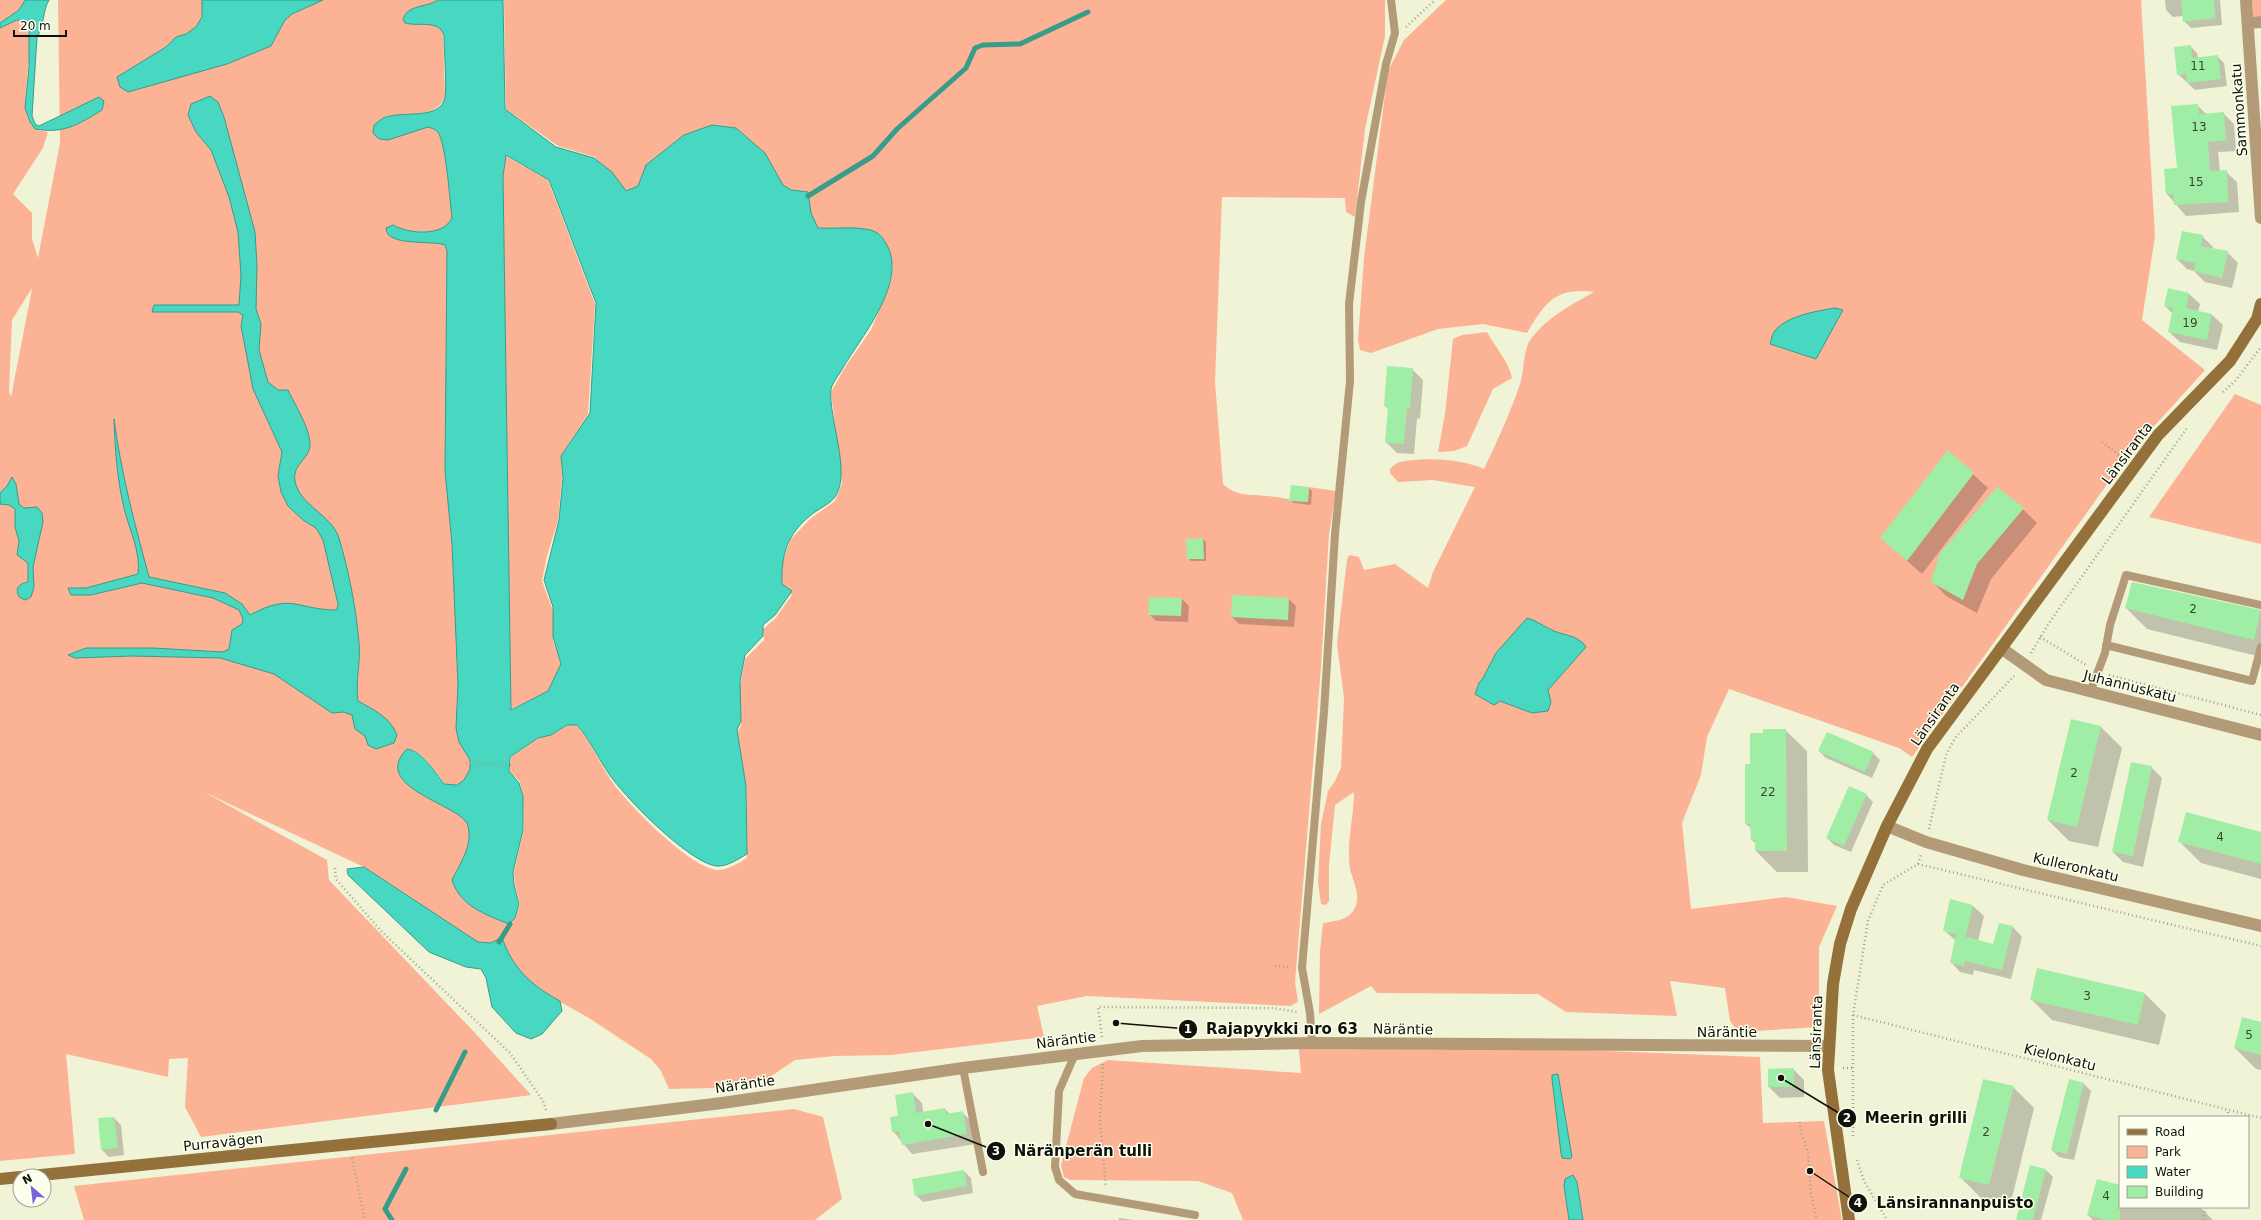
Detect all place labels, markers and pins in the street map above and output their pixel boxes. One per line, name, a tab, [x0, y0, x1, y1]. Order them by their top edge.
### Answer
callout: Rajapyykki nro 63	[1178, 1015, 1366, 1042]
callout: Meerin grilli	[1837, 1104, 1975, 1131]
callout: Näränperän tulli	[986, 1137, 1160, 1164]
callout: Länsirannanpuisto	[1848, 1189, 2041, 1216]

